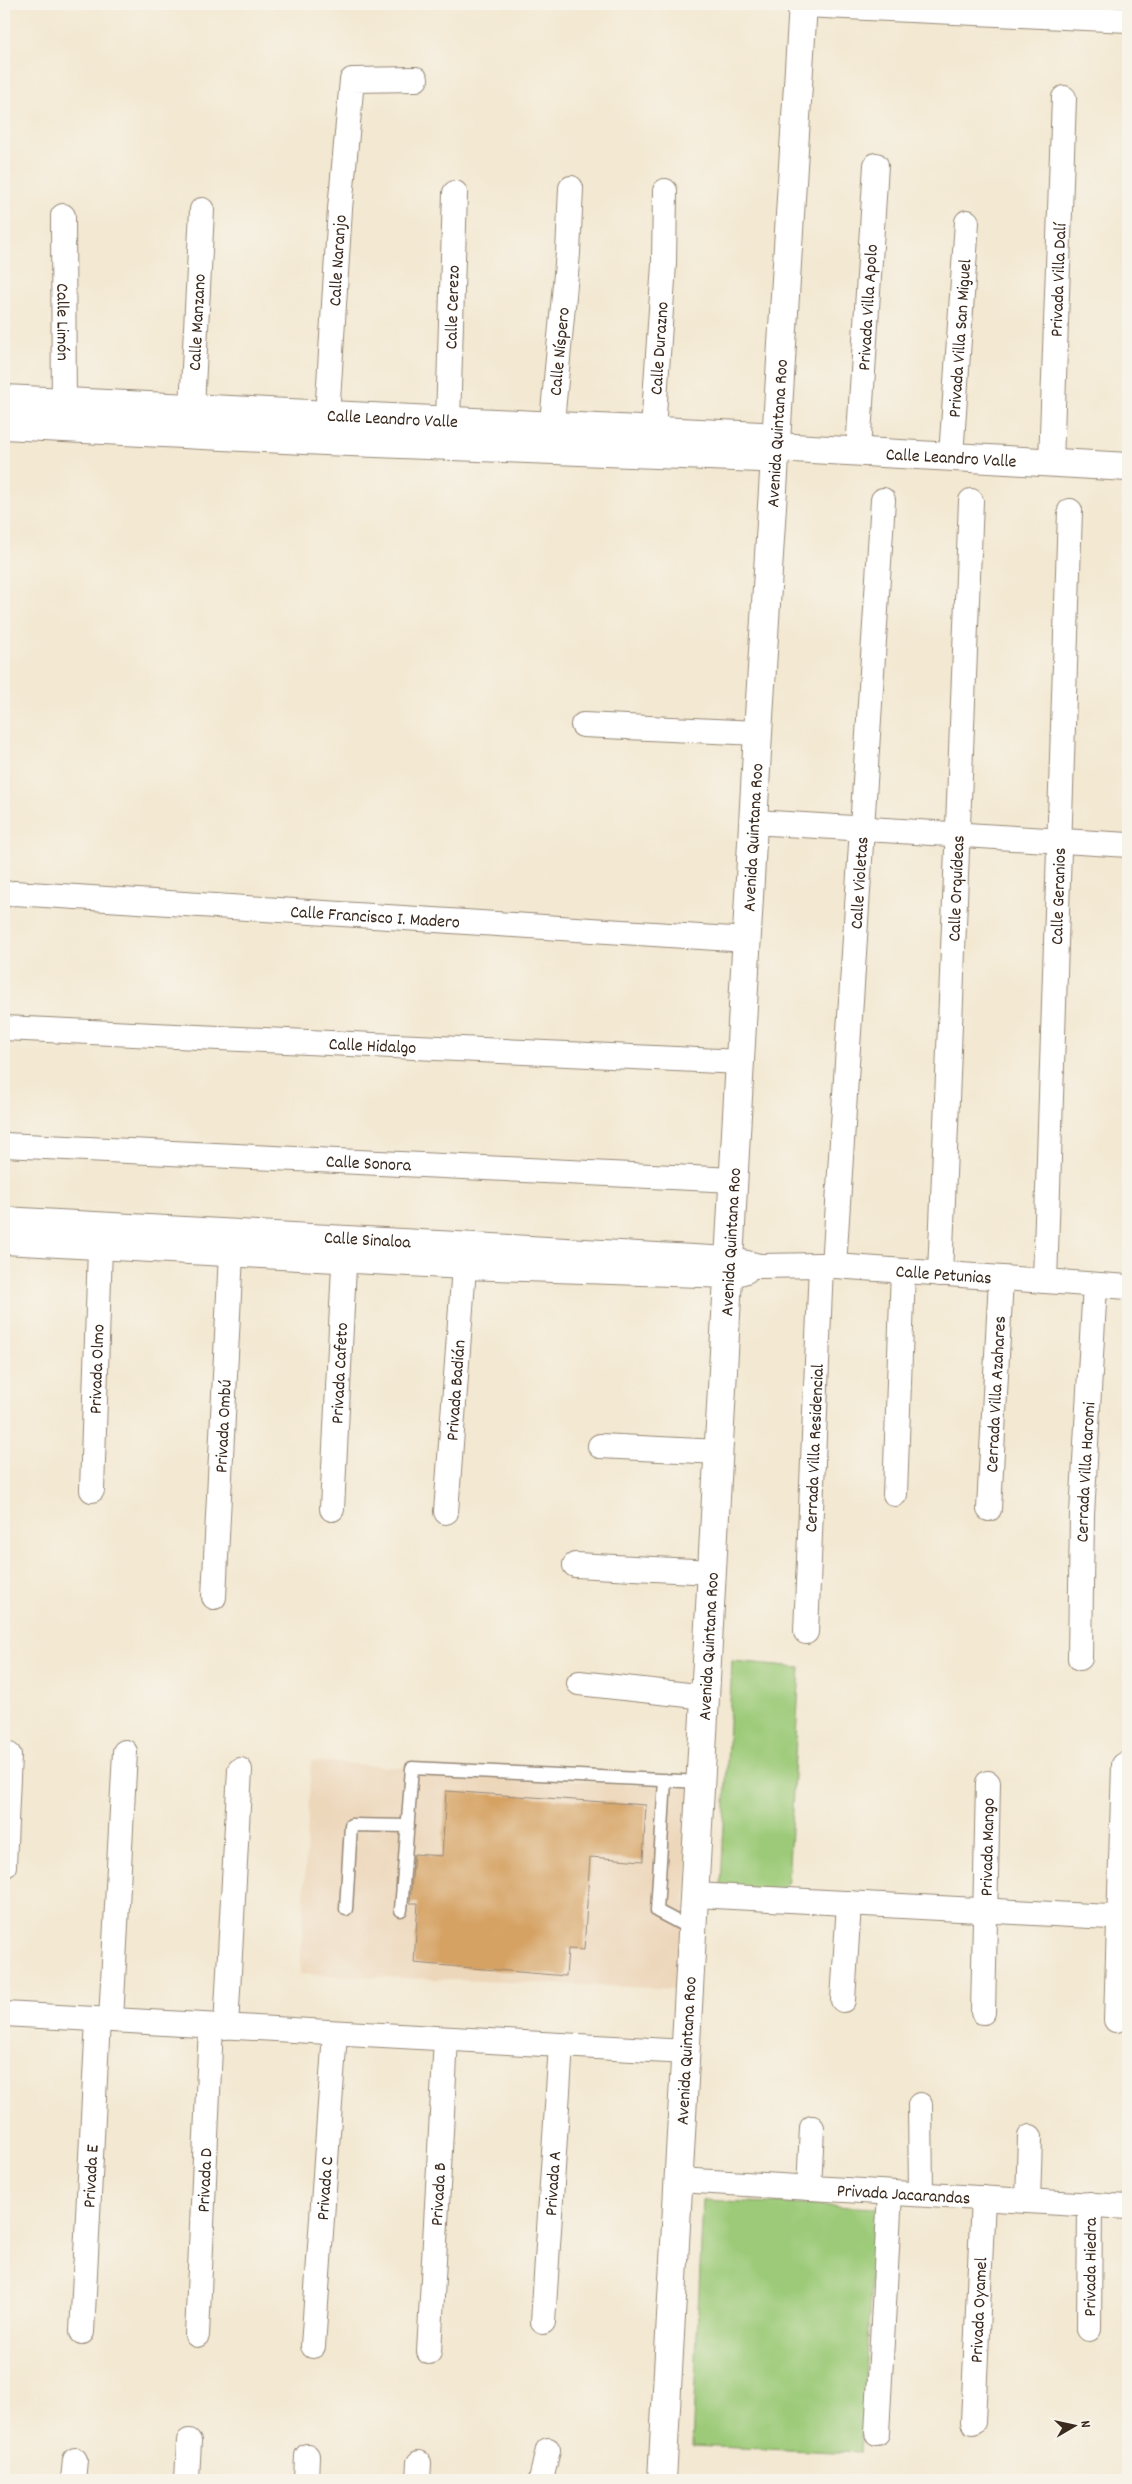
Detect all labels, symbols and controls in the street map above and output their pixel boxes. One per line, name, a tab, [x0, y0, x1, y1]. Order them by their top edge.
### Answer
street label: Calle Naranjo	[324, 214, 355, 307]
street label: Privada Villa Dalí	[1045, 221, 1075, 337]
street label: Privada Villa Apolo	[853, 243, 886, 371]
street label: Privada Villa San Miguel	[944, 258, 979, 419]
street label: Calle Cerezo	[440, 265, 468, 350]
street label: Calle Manzano	[184, 273, 214, 371]
street label: Calle Limón	[48, 283, 74, 361]
street label: Calle Durazno	[645, 301, 676, 396]
street label: Calle Níspero	[545, 306, 578, 397]
street label: Avenida Quintana Roo	[762, 358, 796, 508]
street label: Calle Leandro Valle	[326, 405, 459, 436]
street label: Calle Leandro Valle	[885, 443, 1017, 476]
street label: Avenida Quintana Roo	[738, 763, 771, 913]
street label: Calle Orquídeas	[943, 835, 973, 942]
street label: Calle Violetas	[846, 836, 876, 930]
street label: Calle Geranios	[1046, 847, 1074, 945]
street label: Calle Francisco I. Madero	[289, 901, 460, 937]
street label: Calle Hidalgo	[328, 1033, 417, 1062]
street label: Calle Sonora	[325, 1150, 412, 1180]
street label: Avenida Quintana Roo	[716, 1167, 749, 1317]
street label: Calle Sinaloa	[323, 1227, 412, 1256]
street label: Calle Petunias	[895, 1260, 992, 1292]
street label: Cerrada Villa Azahares	[981, 1315, 1014, 1473]
street label: Privada Cafeto	[326, 1322, 356, 1425]
street label: Privada Olmo	[85, 1324, 112, 1415]
street label: Privada Badián	[441, 1339, 474, 1442]
street label: Cerrada Villa Residencial	[800, 1363, 832, 1533]
street label: Privada Ombú	[210, 1379, 240, 1474]
street label: Cerrada Villa Haromi	[1072, 1401, 1103, 1543]
street label: Avenida Quintana Roo	[694, 1572, 727, 1721]
street label: Privada Mango	[976, 1798, 1003, 1897]
street label: Avenida Quintana Roo	[672, 1976, 705, 2126]
street label: Privada E	[78, 2144, 107, 2209]
street label: Privada D	[193, 2148, 220, 2213]
street label: Privada A	[540, 2150, 569, 2217]
street label: Privada C	[312, 2156, 341, 2221]
street label: Privada B	[426, 2162, 454, 2227]
street label: Privada Jacarandas	[836, 2180, 971, 2212]
street label: Privada Hiedra	[1079, 2217, 1105, 2317]
street label: Privada Oyamel	[966, 2256, 995, 2364]
north arrow	[1050, 2402, 1100, 2452]
text: N	[1074, 2419, 1095, 2429]

